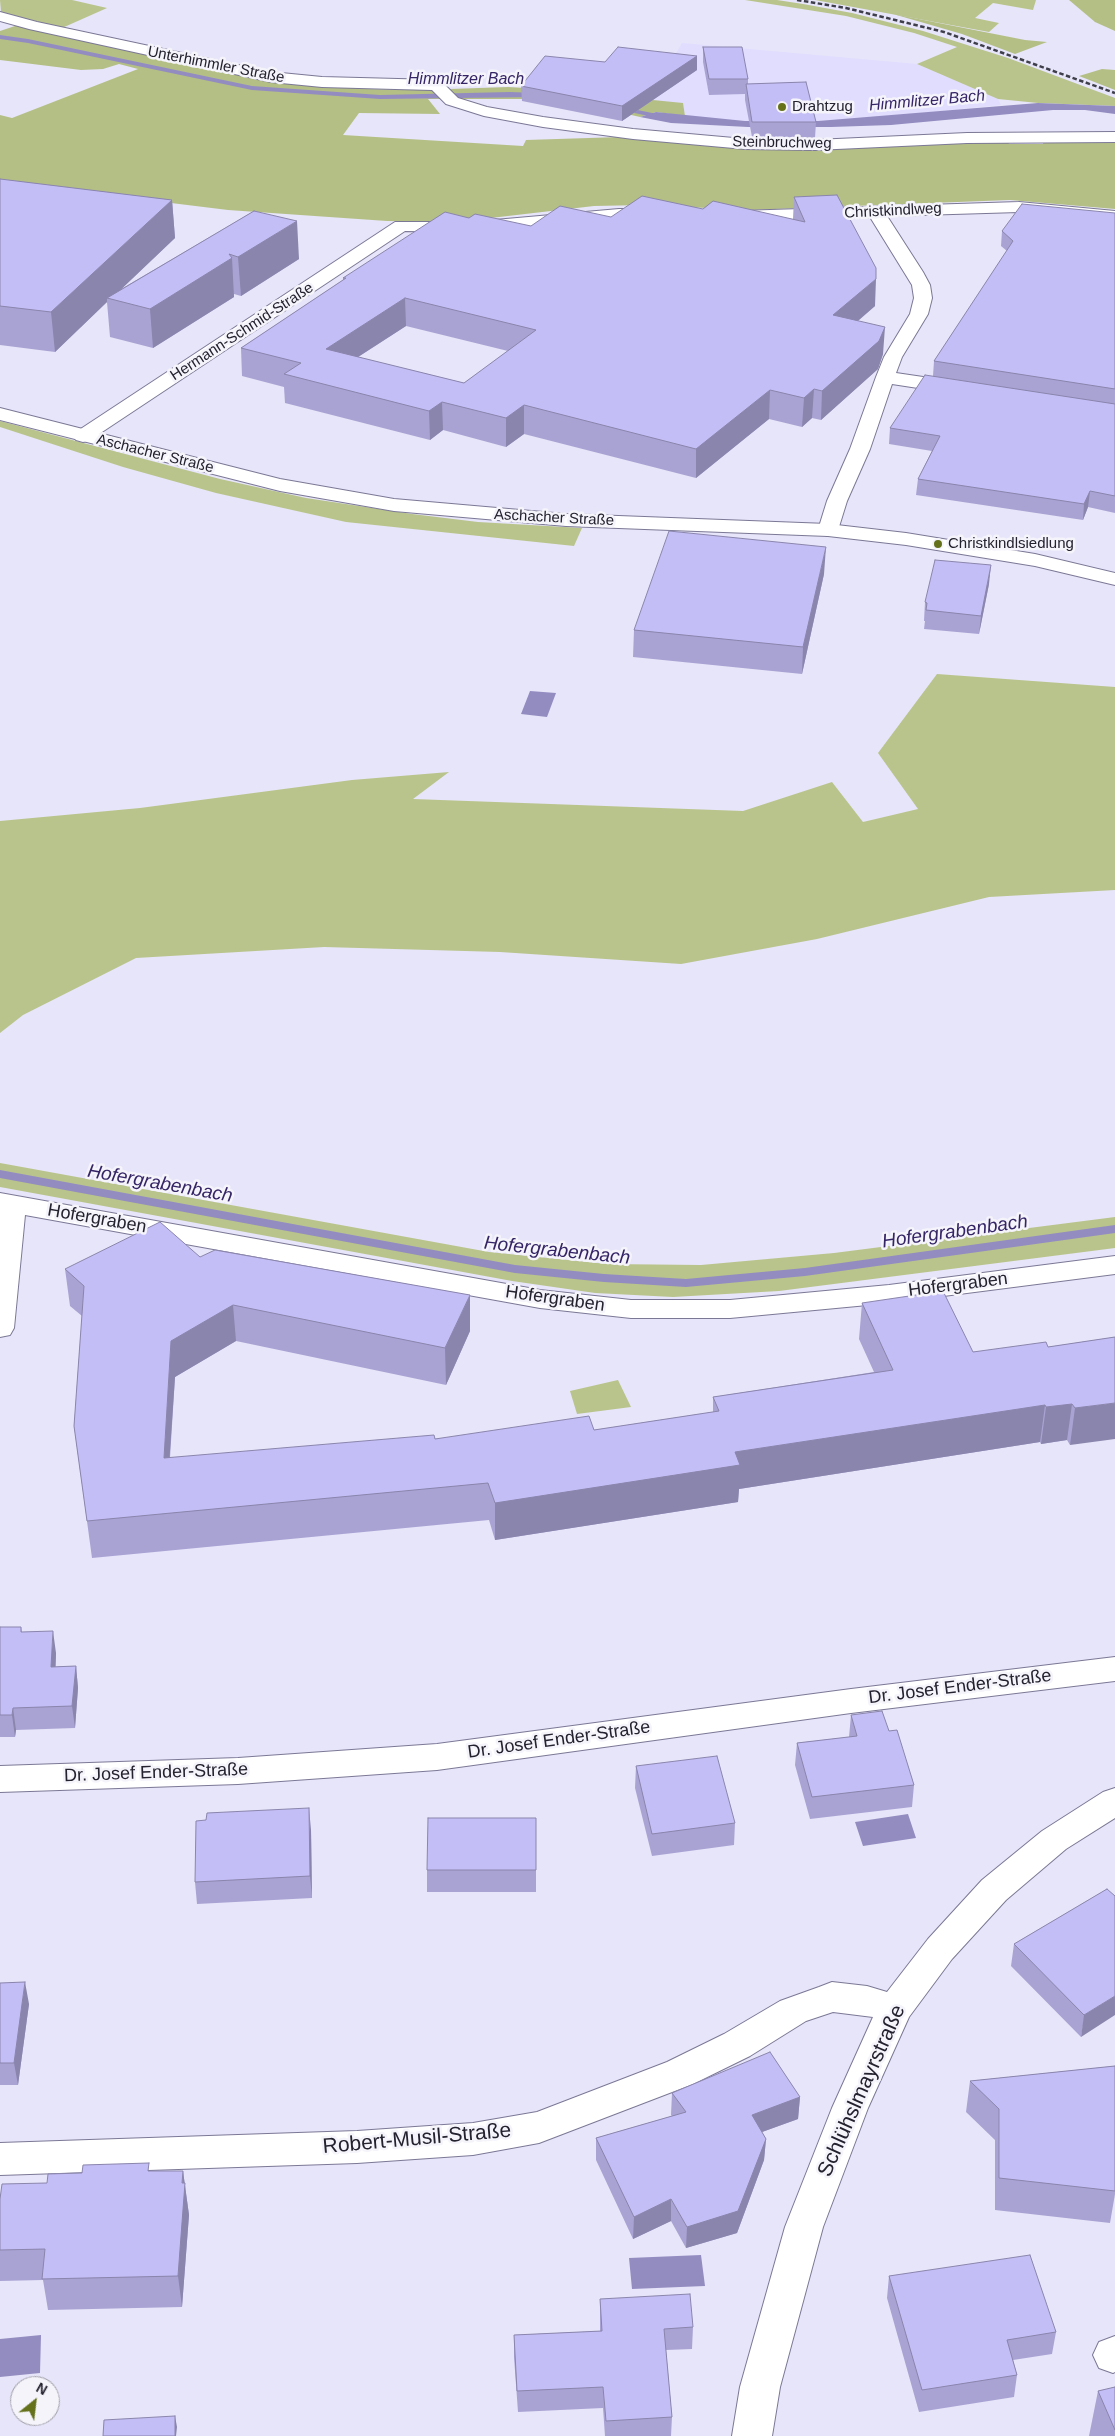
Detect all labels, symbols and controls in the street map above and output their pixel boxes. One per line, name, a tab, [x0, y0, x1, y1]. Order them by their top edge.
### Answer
street label: Unterhimmler Straße	[146, 43, 286, 87]
water label: Himmlitzer Bach	[408, 70, 524, 90]
water label: Himmlitzer Bach	[868, 86, 986, 116]
place label: Drahtzug	[792, 98, 853, 116]
marker: Drahtzug	[776, 101, 788, 113]
street label: Steinbruchweg	[732, 133, 832, 153]
street label: Christkindlweg	[844, 199, 942, 223]
street label: Hermann-Schmid-Straße	[167, 279, 317, 385]
street label: Aschacher Straße	[95, 431, 215, 477]
street label: Aschacher Straße	[494, 506, 614, 530]
place label: Christkindlsiedlung	[948, 535, 1074, 553]
marker: Christkindlsiedlung	[932, 538, 944, 550]
water label: Hofergrabenbach	[86, 1160, 234, 1208]
street label: Hofergraben	[46, 1200, 148, 1238]
water label: Hofergrabenbach	[881, 1210, 1029, 1254]
water label: Hofergrabenbach	[483, 1232, 631, 1270]
street label: Hofergraben	[907, 1268, 1009, 1302]
street label: Hofergraben	[504, 1281, 606, 1317]
street label: Dr. Josef Ender-Straße	[867, 1665, 1053, 1709]
street label: Dr. Josef Ender-Straße	[466, 1716, 652, 1764]
street label: Dr. Josef Ender-Straße	[64, 1759, 248, 1787]
street label: Schlühslmayrstraße	[813, 2001, 911, 2181]
street label: Robert-Musil-Straße	[322, 2118, 512, 2160]
north arrow	[10, 2376, 60, 2426]
text: N	[33, 2379, 50, 2398]

